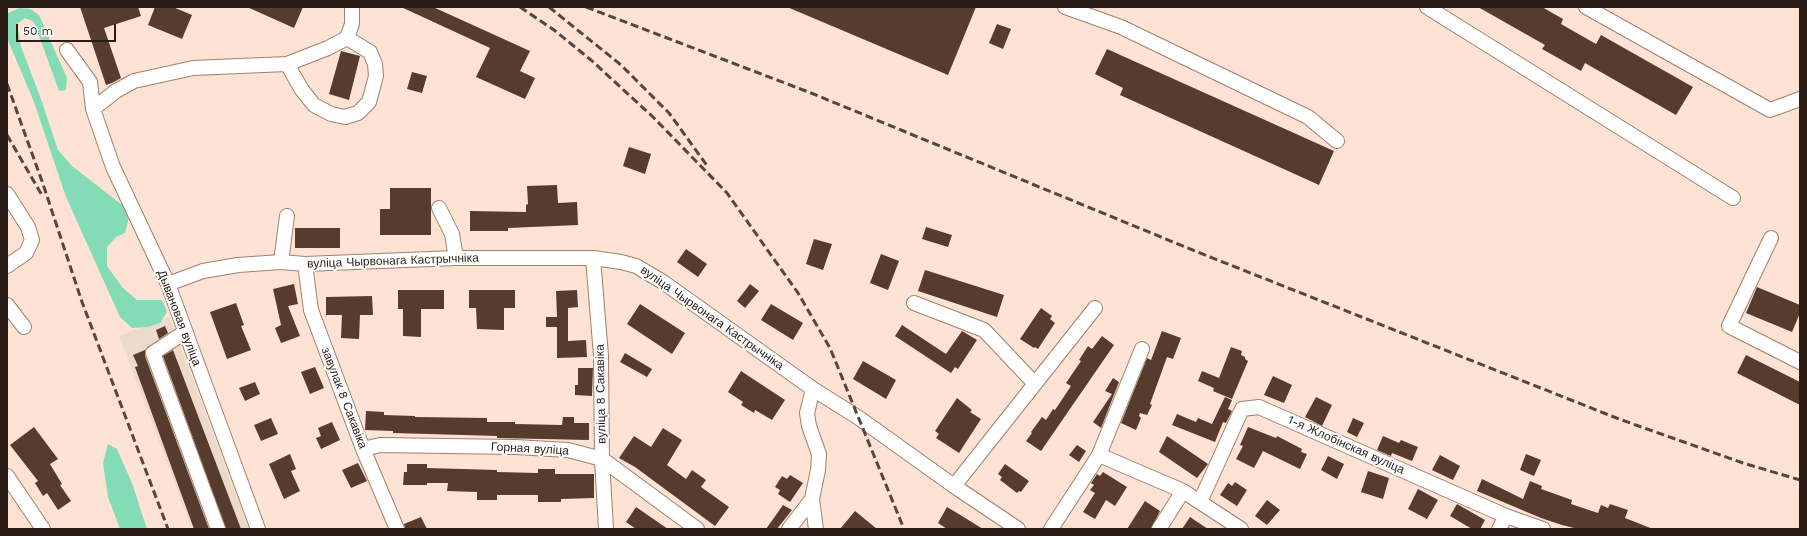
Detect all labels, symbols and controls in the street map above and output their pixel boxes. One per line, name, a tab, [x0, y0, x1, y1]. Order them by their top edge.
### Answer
scale bar	[18, 16, 118, 42]
text: 50 m	[23, 24, 53, 38]
street label: вуліца Чырвонага Кастрычніка	[307, 251, 479, 271]
street label: вуліца Чырвонага Кастрычніка	[638, 263, 786, 373]
street label: Дывановая вуліца	[154, 268, 204, 368]
street label: вуліца 8 Сакавіка	[593, 344, 609, 444]
street label: завулак 8 Сакавіка	[318, 345, 370, 451]
street label: 1-я Жлобінская вуліца	[1285, 413, 1407, 477]
street label: Горная вуліца	[491, 440, 569, 458]

